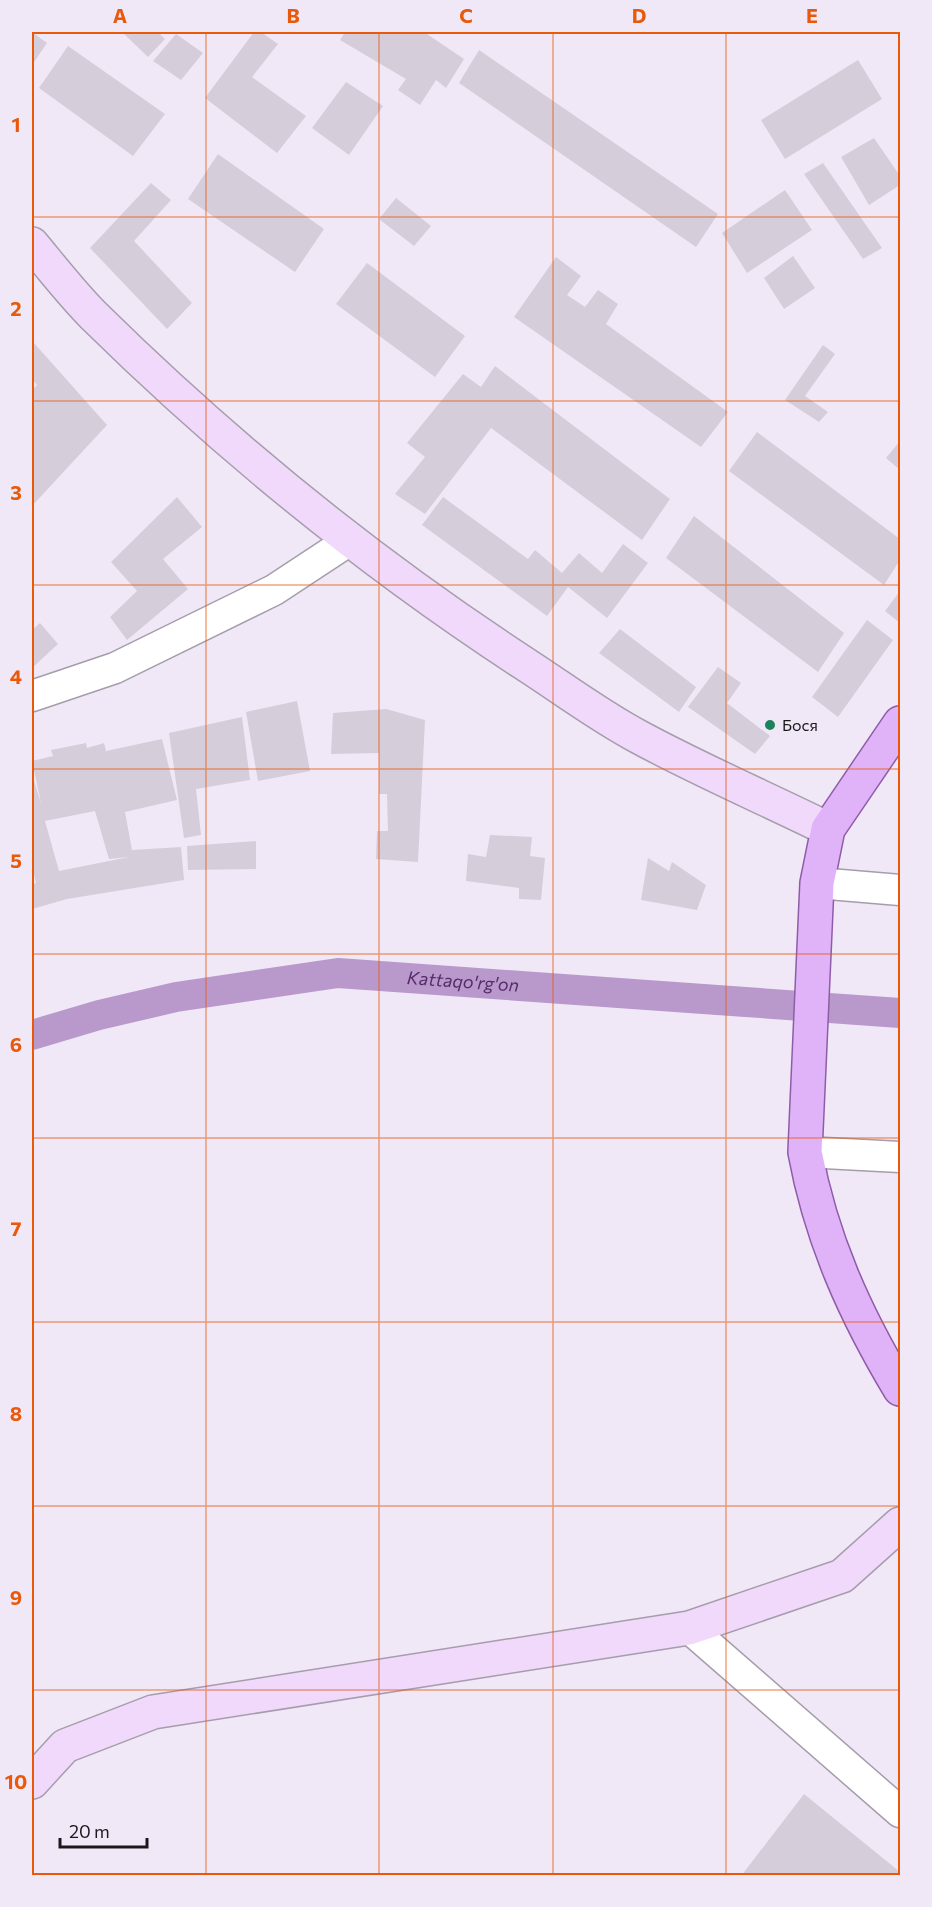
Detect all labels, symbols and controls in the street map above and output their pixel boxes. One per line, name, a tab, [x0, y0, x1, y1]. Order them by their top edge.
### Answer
text: A	[113, 3, 127, 27]
text: B	[286, 3, 300, 27]
text: C	[459, 3, 473, 27]
text: D	[632, 3, 646, 27]
text: E	[806, 3, 818, 27]
text: 1	[11, 112, 21, 136]
text: 2	[10, 296, 22, 320]
text: 3	[10, 480, 22, 504]
text: 4	[10, 664, 22, 688]
place label: Бося	[782, 715, 818, 734]
marker: Бося	[763, 718, 777, 732]
text: 5	[10, 848, 22, 872]
water label: Kattaqo'rg'on	[406, 966, 520, 996]
text: 6	[10, 1032, 22, 1056]
text: 7	[11, 1216, 22, 1240]
text: 8	[10, 1401, 22, 1425]
text: 9	[10, 1585, 22, 1609]
text: 10	[5, 1769, 27, 1793]
scale bar	[60, 1811, 147, 1849]
text: 20 m	[69, 1820, 110, 1842]

